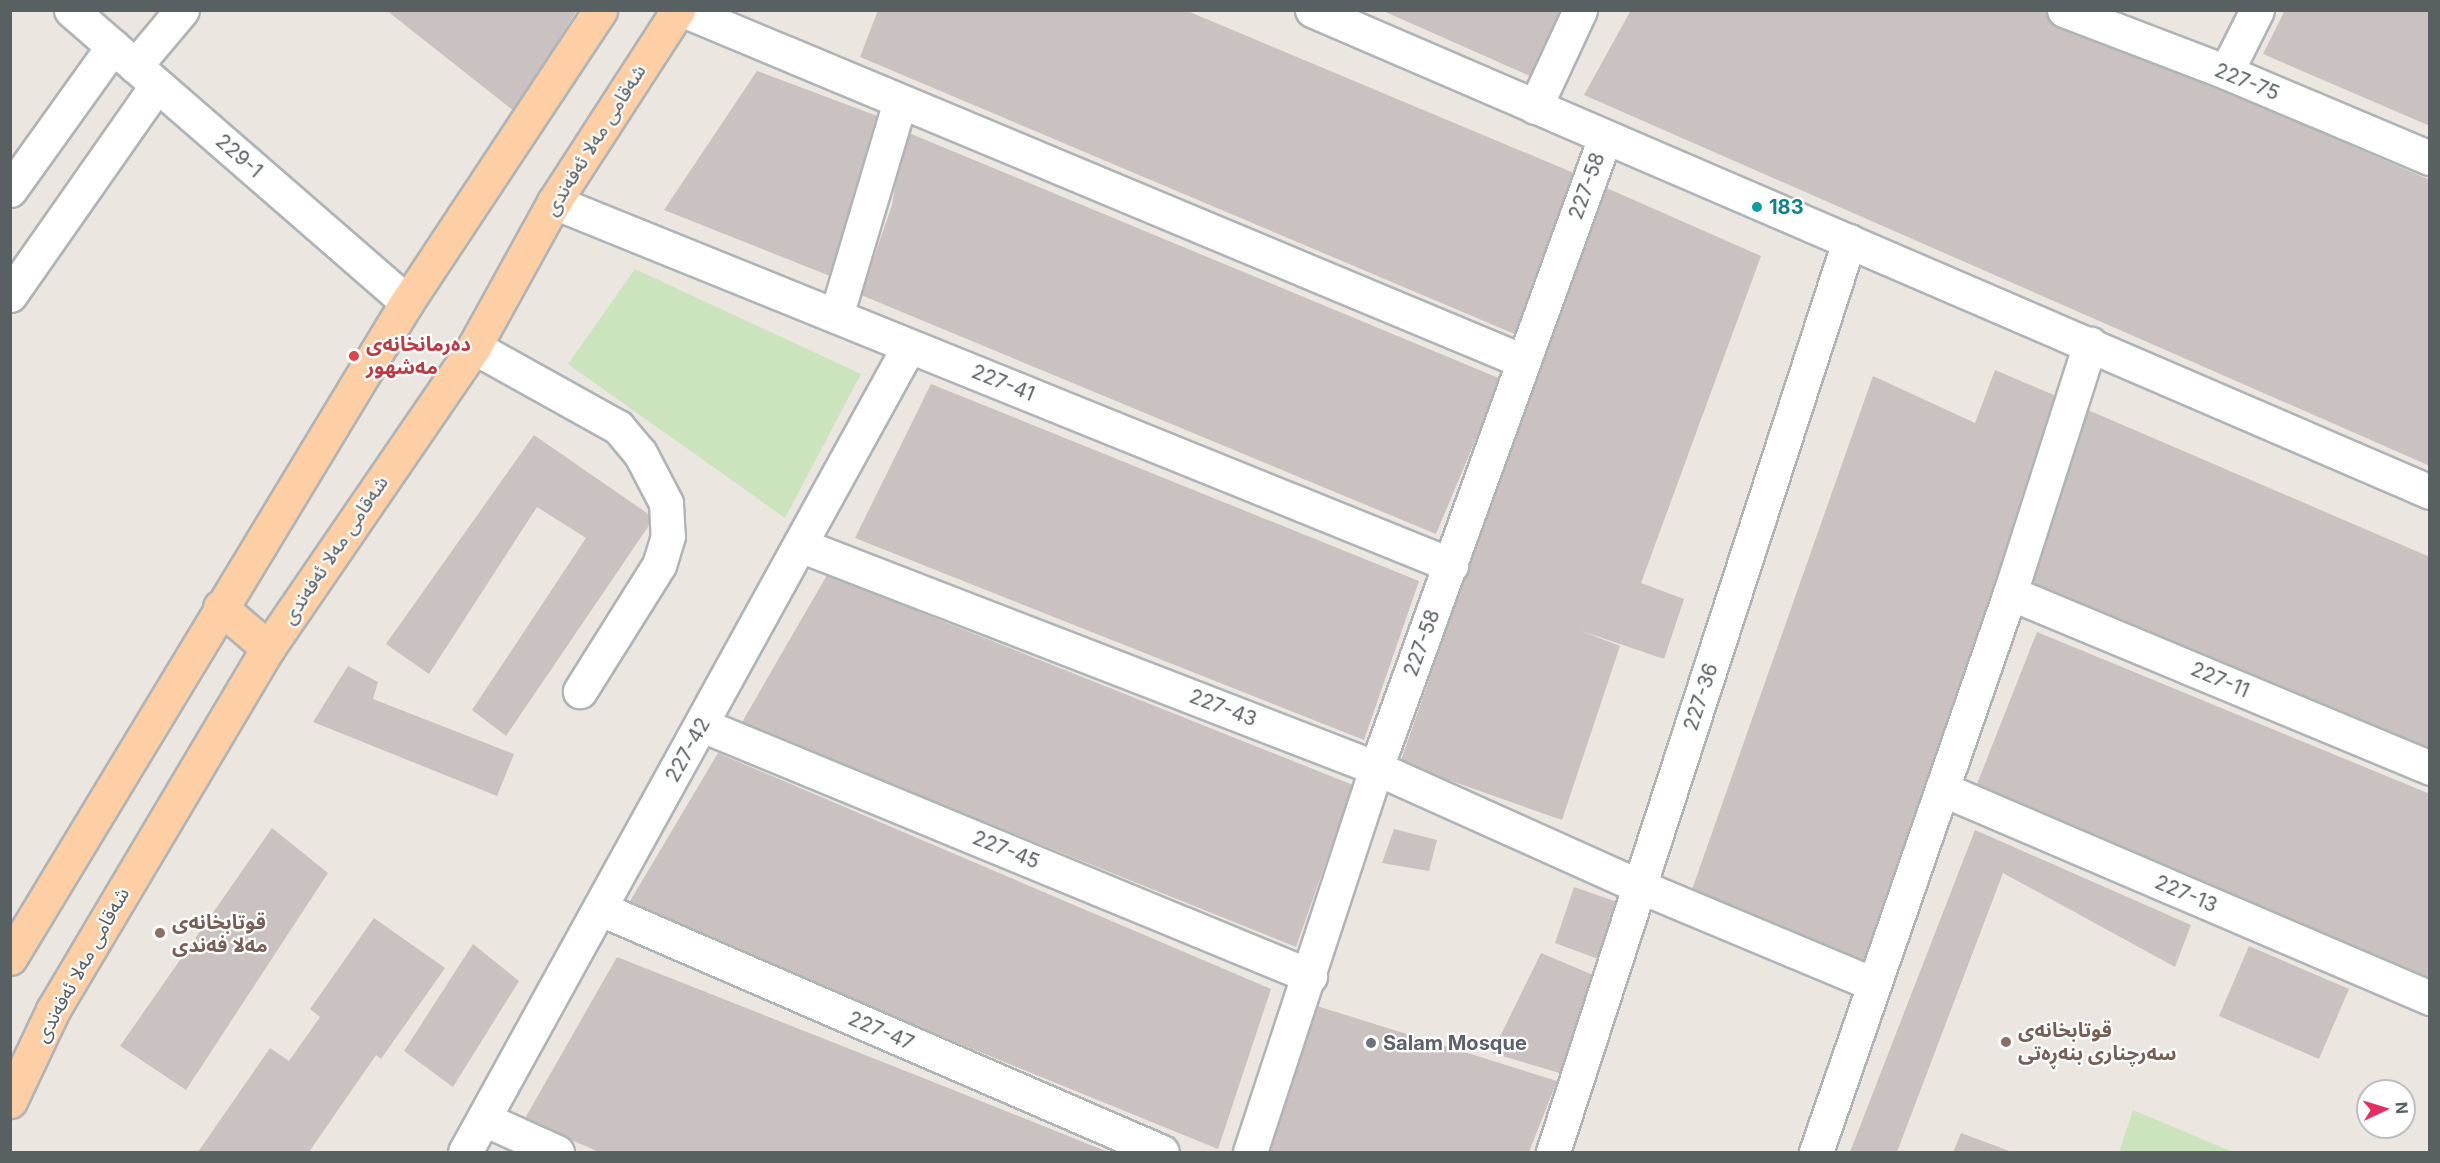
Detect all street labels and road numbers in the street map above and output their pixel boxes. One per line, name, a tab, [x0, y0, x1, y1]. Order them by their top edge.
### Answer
street label: 227-75	[2211, 58, 2283, 106]
street label: شەقامی مەلا ئەفەندی	[539, 60, 651, 220]
street label: 229-1	[211, 129, 267, 183]
street label: 227-58	[1564, 149, 1610, 223]
street label: 227-41	[968, 360, 1038, 406]
street label: شەقامی مەلا ئەفەندی	[277, 471, 393, 629]
street label: 227-58	[1399, 606, 1445, 680]
street label: 227-11	[2187, 657, 2253, 703]
street label: 227-36	[1679, 660, 1723, 734]
street label: 227-43	[1186, 684, 1260, 732]
street label: 227-42	[661, 714, 715, 786]
street label: 227-45	[969, 826, 1043, 874]
street label: 227-13	[2151, 870, 2221, 918]
street label: شەقامی مەلا ئەفەندی	[29, 883, 135, 1047]
street label: 227-47	[844, 1006, 918, 1056]

